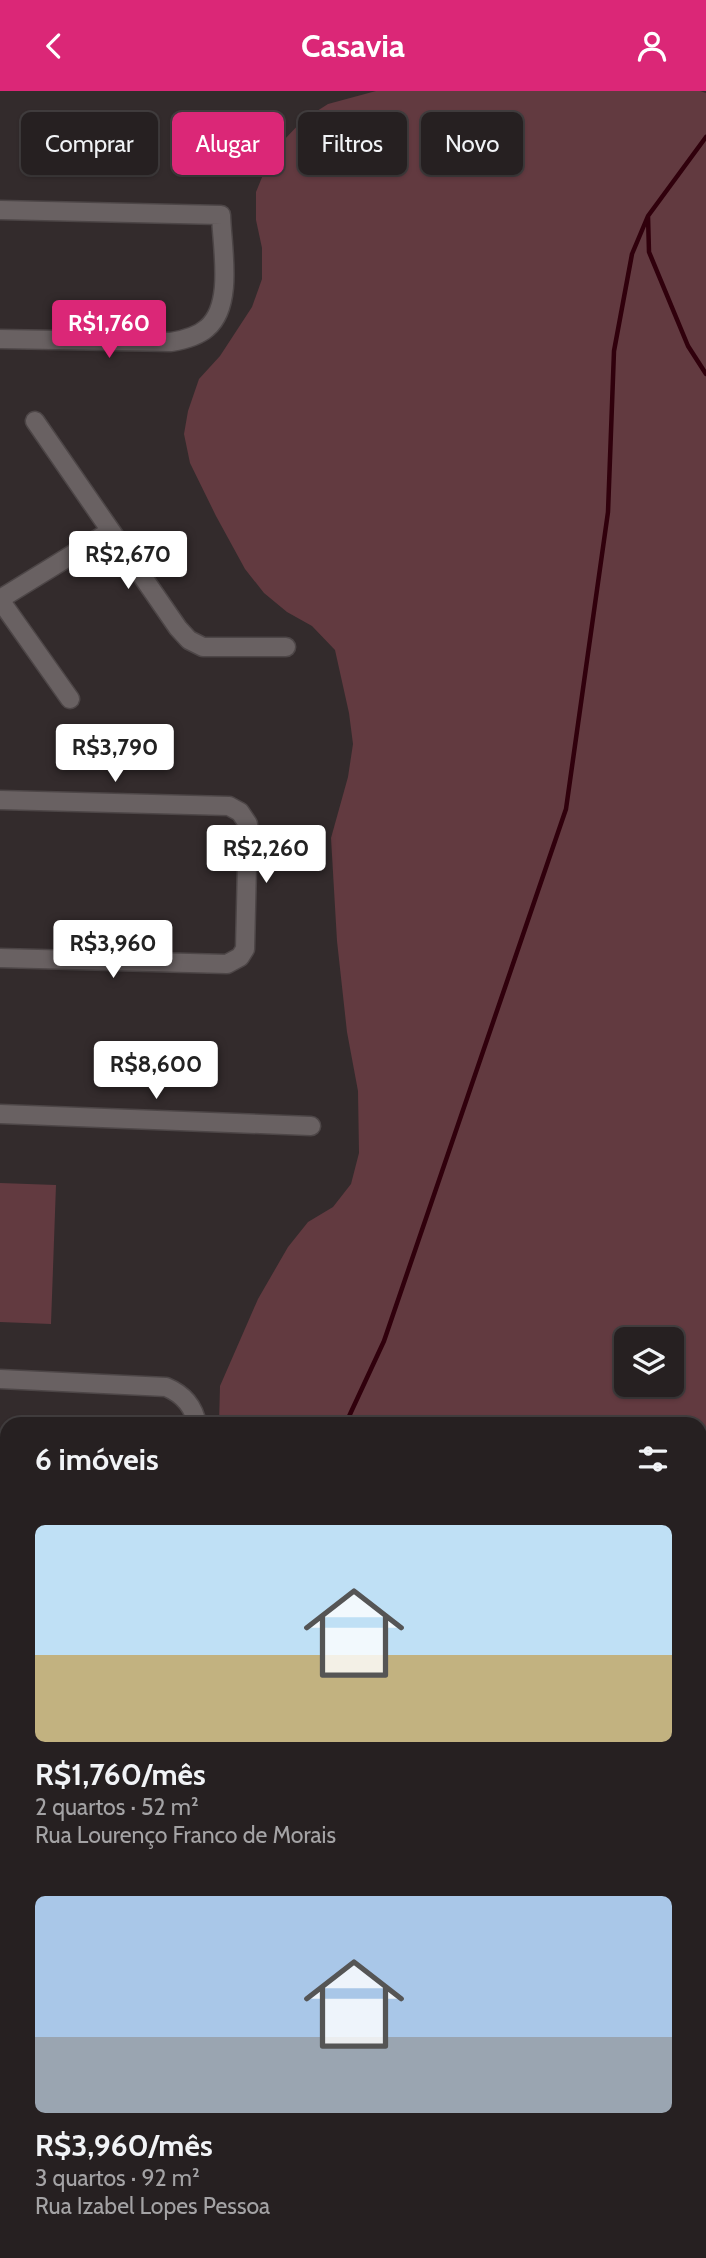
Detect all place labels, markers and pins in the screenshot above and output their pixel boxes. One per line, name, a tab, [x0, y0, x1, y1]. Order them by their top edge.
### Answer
pin: R$1,760	[44, 301, 174, 360]
pin: R$2,670	[63, 531, 193, 591]
pin: R$3,790	[50, 725, 180, 784]
pin: R$2,260	[201, 825, 331, 885]
pin: R$3,960	[48, 921, 178, 980]
pin: R$8,600	[91, 1041, 221, 1101]

